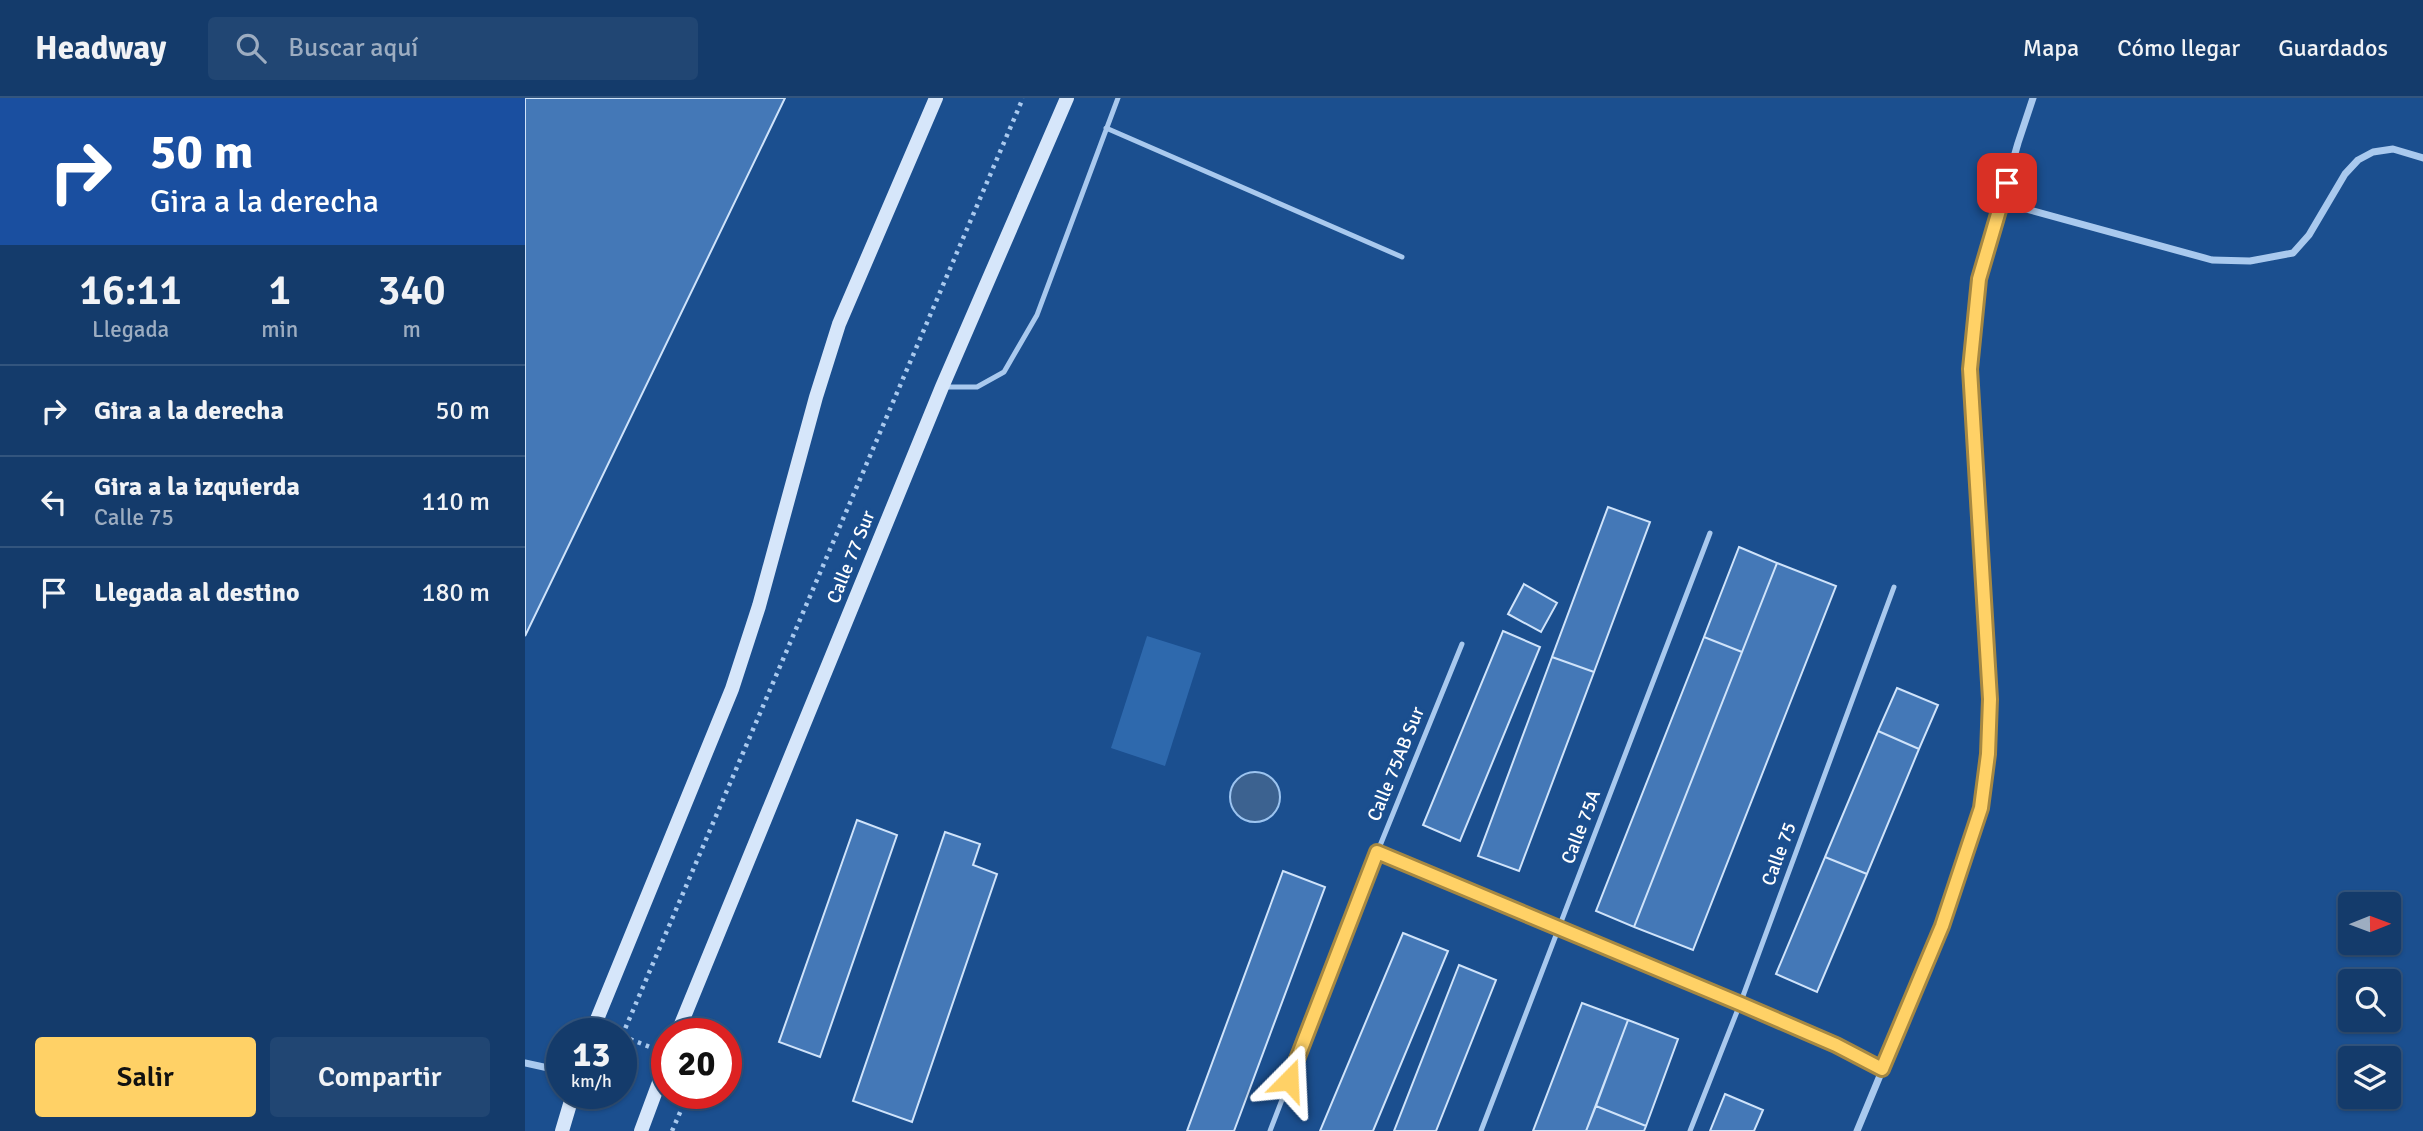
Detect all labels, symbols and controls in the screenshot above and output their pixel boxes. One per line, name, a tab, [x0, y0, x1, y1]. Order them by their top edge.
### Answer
search box	[208, 17, 698, 80]
text: Headway	[35, 28, 166, 69]
icon: search	[232, 29, 270, 67]
text: Buscar aquí	[288, 32, 418, 64]
text: Mapa	[2023, 33, 2079, 63]
text: Cómo llegar	[2117, 33, 2240, 63]
text: Guardados	[2278, 33, 2388, 63]
text: 50 m	[150, 122, 253, 182]
icon: right	[35, 126, 126, 217]
pin	[1977, 153, 2037, 213]
icon: arrive	[1988, 164, 2026, 202]
text: Gira a la derecha	[150, 182, 379, 221]
text: 16:11	[79, 265, 182, 316]
text: 1	[268, 265, 291, 316]
text: 340	[378, 265, 446, 316]
text: Llegada	[92, 315, 169, 344]
text: min	[261, 315, 298, 344]
text: m	[402, 315, 421, 344]
icon: right	[35, 392, 73, 430]
text: Gira a la derecha	[94, 395, 284, 427]
text: 50 m	[435, 395, 490, 427]
text: Gira a la izquierda	[94, 471, 300, 503]
icon: left	[35, 483, 73, 521]
text: 110 m	[421, 486, 490, 518]
text: Calle 75	[94, 503, 174, 532]
street label: Calle 77 Sur	[822, 507, 880, 607]
icon: arrive	[35, 574, 73, 612]
text: Llegada al destino	[94, 577, 300, 609]
text: 180 m	[421, 577, 490, 609]
street label: Calle 75AB Sur	[1362, 703, 1430, 825]
street label: Calle 75A	[1556, 786, 1606, 868]
street label: Calle 75	[1756, 819, 1802, 889]
north arrow	[2338, 892, 2401, 956]
map controls	[2338, 892, 2401, 1109]
button: search	[2338, 969, 2401, 1032]
speed limit sign: 20	[651, 1018, 742, 1109]
text: 13	[573, 1033, 610, 1076]
button: Salir	[35, 1037, 256, 1117]
button: Compartir	[270, 1037, 490, 1117]
position arrow	[1252, 1043, 1326, 1117]
button: layers	[2338, 1046, 2401, 1109]
text: km/h	[571, 1070, 612, 1092]

